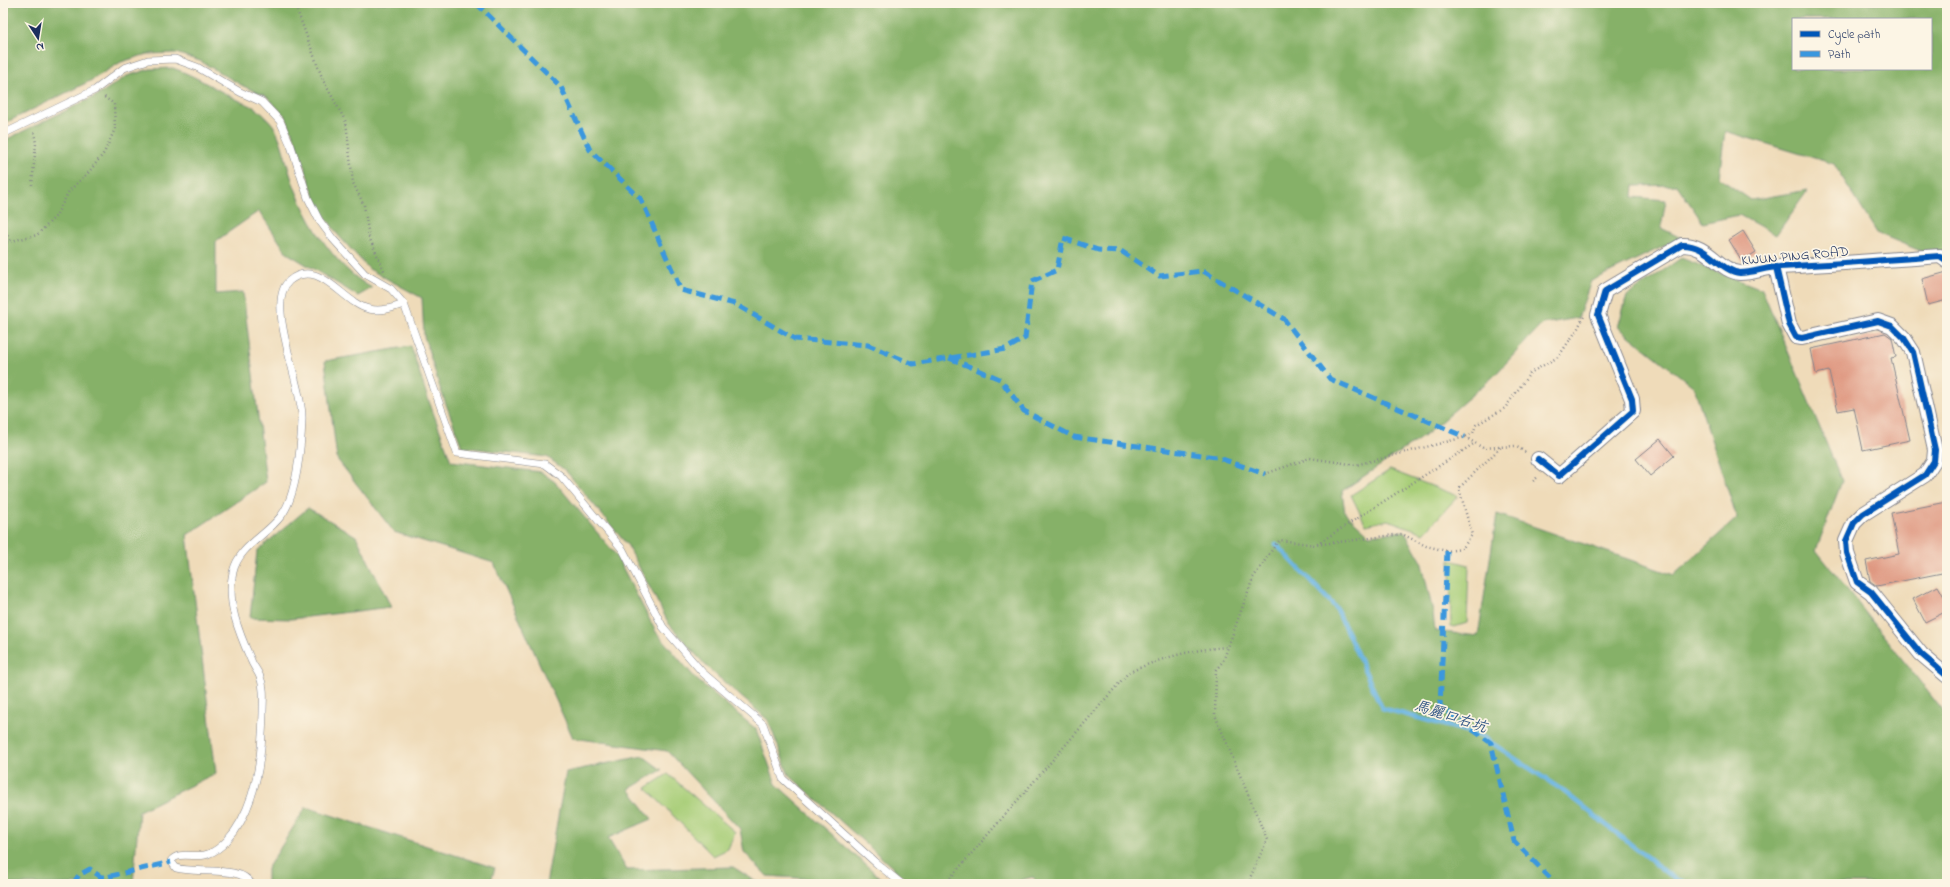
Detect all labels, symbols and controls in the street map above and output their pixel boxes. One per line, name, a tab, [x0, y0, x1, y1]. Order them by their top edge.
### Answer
north arrow	[18, 18, 58, 58]
legend	[1792, 18, 1932, 70]
text: Cycle path	[1828, 26, 1880, 45]
text: N	[35, 38, 45, 55]
text: Path	[1828, 46, 1851, 64]
street label: KWUN PING ROAD	[1741, 241, 1850, 272]
water label: 馬麗口右坑	[1412, 695, 1492, 740]

